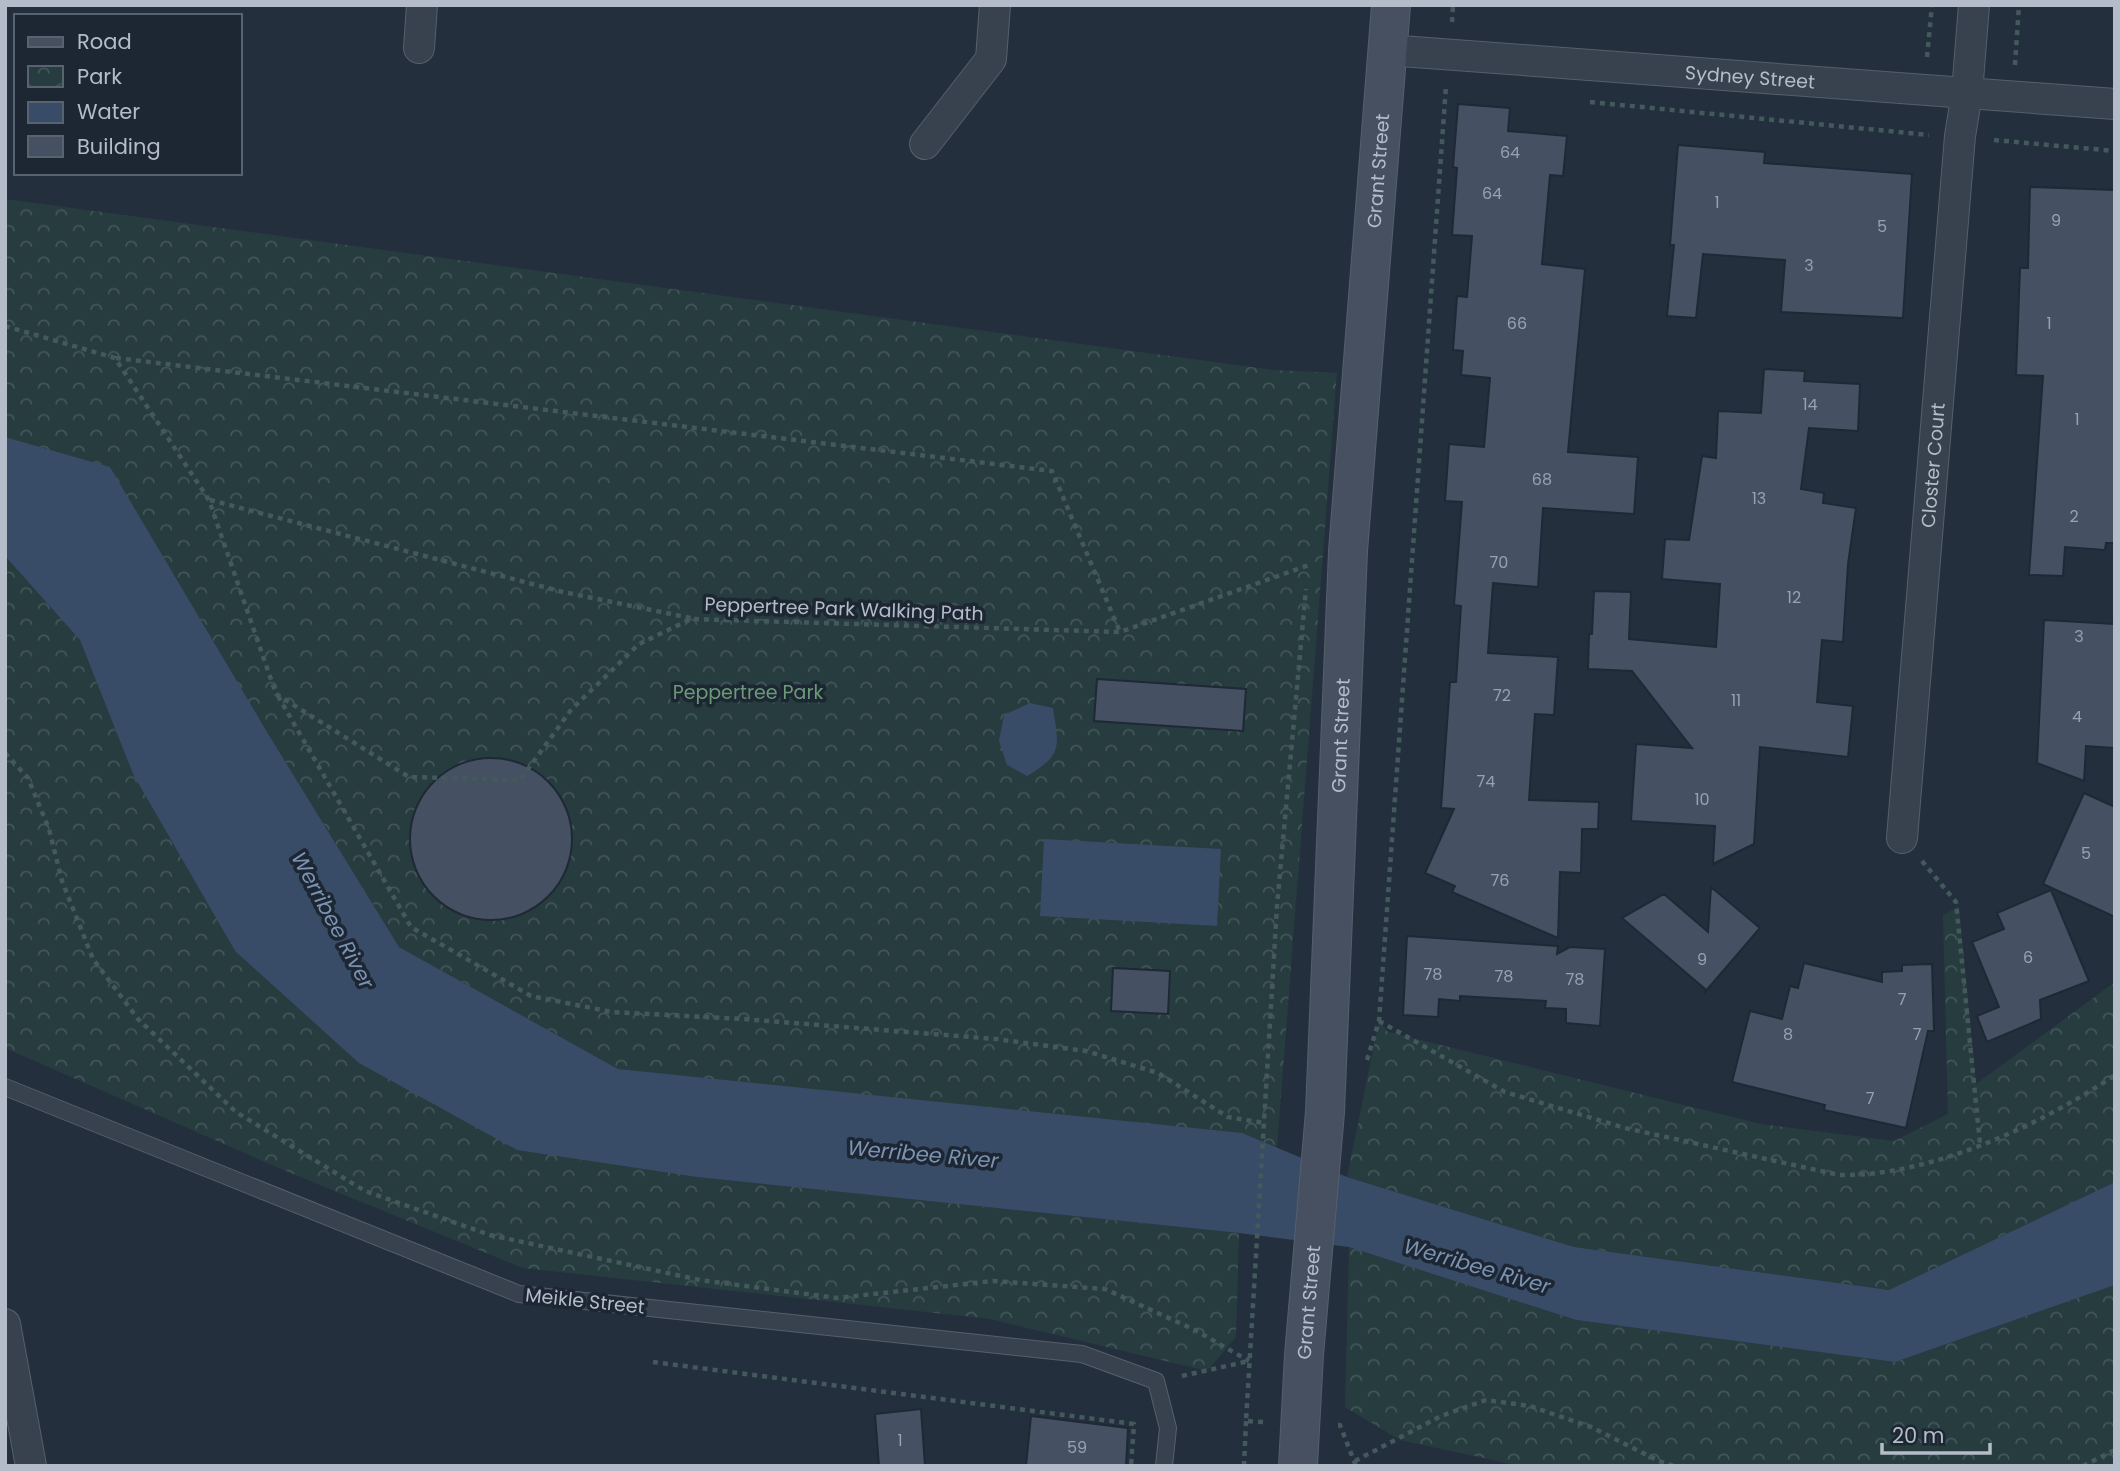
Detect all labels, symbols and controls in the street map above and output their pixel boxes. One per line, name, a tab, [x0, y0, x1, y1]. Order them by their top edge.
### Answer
legend	[14, 14, 242, 175]
text: Road	[77, 27, 132, 56]
street label: Sydney Street	[1684, 59, 1816, 95]
text: Park	[77, 62, 122, 91]
text: Water	[77, 97, 140, 126]
street label: Grant Street	[1360, 112, 1396, 229]
text: Building	[77, 132, 161, 161]
house number: 64	[1500, 141, 1520, 164]
house number: 64	[1482, 182, 1502, 205]
house number: 1	[1714, 191, 1720, 214]
house number: 9	[2051, 209, 2061, 232]
house number: 5	[1877, 215, 1887, 238]
house number: 3	[1804, 254, 1814, 277]
house number: 66	[1507, 312, 1527, 335]
house number: 1	[2046, 312, 2052, 335]
house number: 14	[1802, 393, 1818, 416]
street label: Closter Court	[1914, 402, 1951, 529]
house number: 1	[2074, 408, 2080, 431]
house number: 68	[1532, 468, 1552, 491]
house number: 13	[1752, 487, 1766, 510]
house number: 2	[2069, 505, 2079, 528]
house number: 70	[1490, 551, 1508, 574]
house number: 12	[1787, 586, 1801, 609]
street label: Peppertree Park Walking Path	[704, 591, 984, 627]
house number: 3	[2074, 625, 2084, 648]
street label: Grant Street	[1325, 678, 1356, 793]
park label: Peppertree Park	[673, 679, 824, 706]
house number: 72	[1493, 684, 1511, 707]
house number: 11	[1731, 689, 1741, 712]
house number: 4	[2072, 705, 2082, 728]
house number: 74	[1477, 770, 1495, 793]
house number: 10	[1694, 788, 1710, 811]
house number: 5	[2081, 842, 2091, 865]
water label: Werribee River	[285, 846, 382, 995]
house number: 76	[1491, 869, 1509, 892]
house number: 6	[2023, 946, 2033, 969]
house number: 9	[1697, 948, 1707, 971]
house number: 78	[1424, 963, 1442, 986]
house number: 78	[1495, 965, 1513, 988]
house number: 78	[1566, 968, 1584, 991]
house number: 7	[1898, 988, 1907, 1011]
house number: 8	[1783, 1023, 1793, 1046]
house number: 7	[1913, 1023, 1922, 1046]
house number: 7	[1866, 1087, 1875, 1110]
water label: Werribee River	[846, 1133, 1001, 1175]
water label: Werribee River	[1400, 1231, 1555, 1301]
street label: Grant Street	[1290, 1244, 1327, 1361]
street label: Meikle Street	[524, 1281, 646, 1321]
scale bar	[1882, 1412, 1990, 1456]
text: 20 m	[1892, 1421, 1945, 1450]
house number: 1	[897, 1429, 903, 1452]
house number: 59	[1067, 1436, 1087, 1459]

